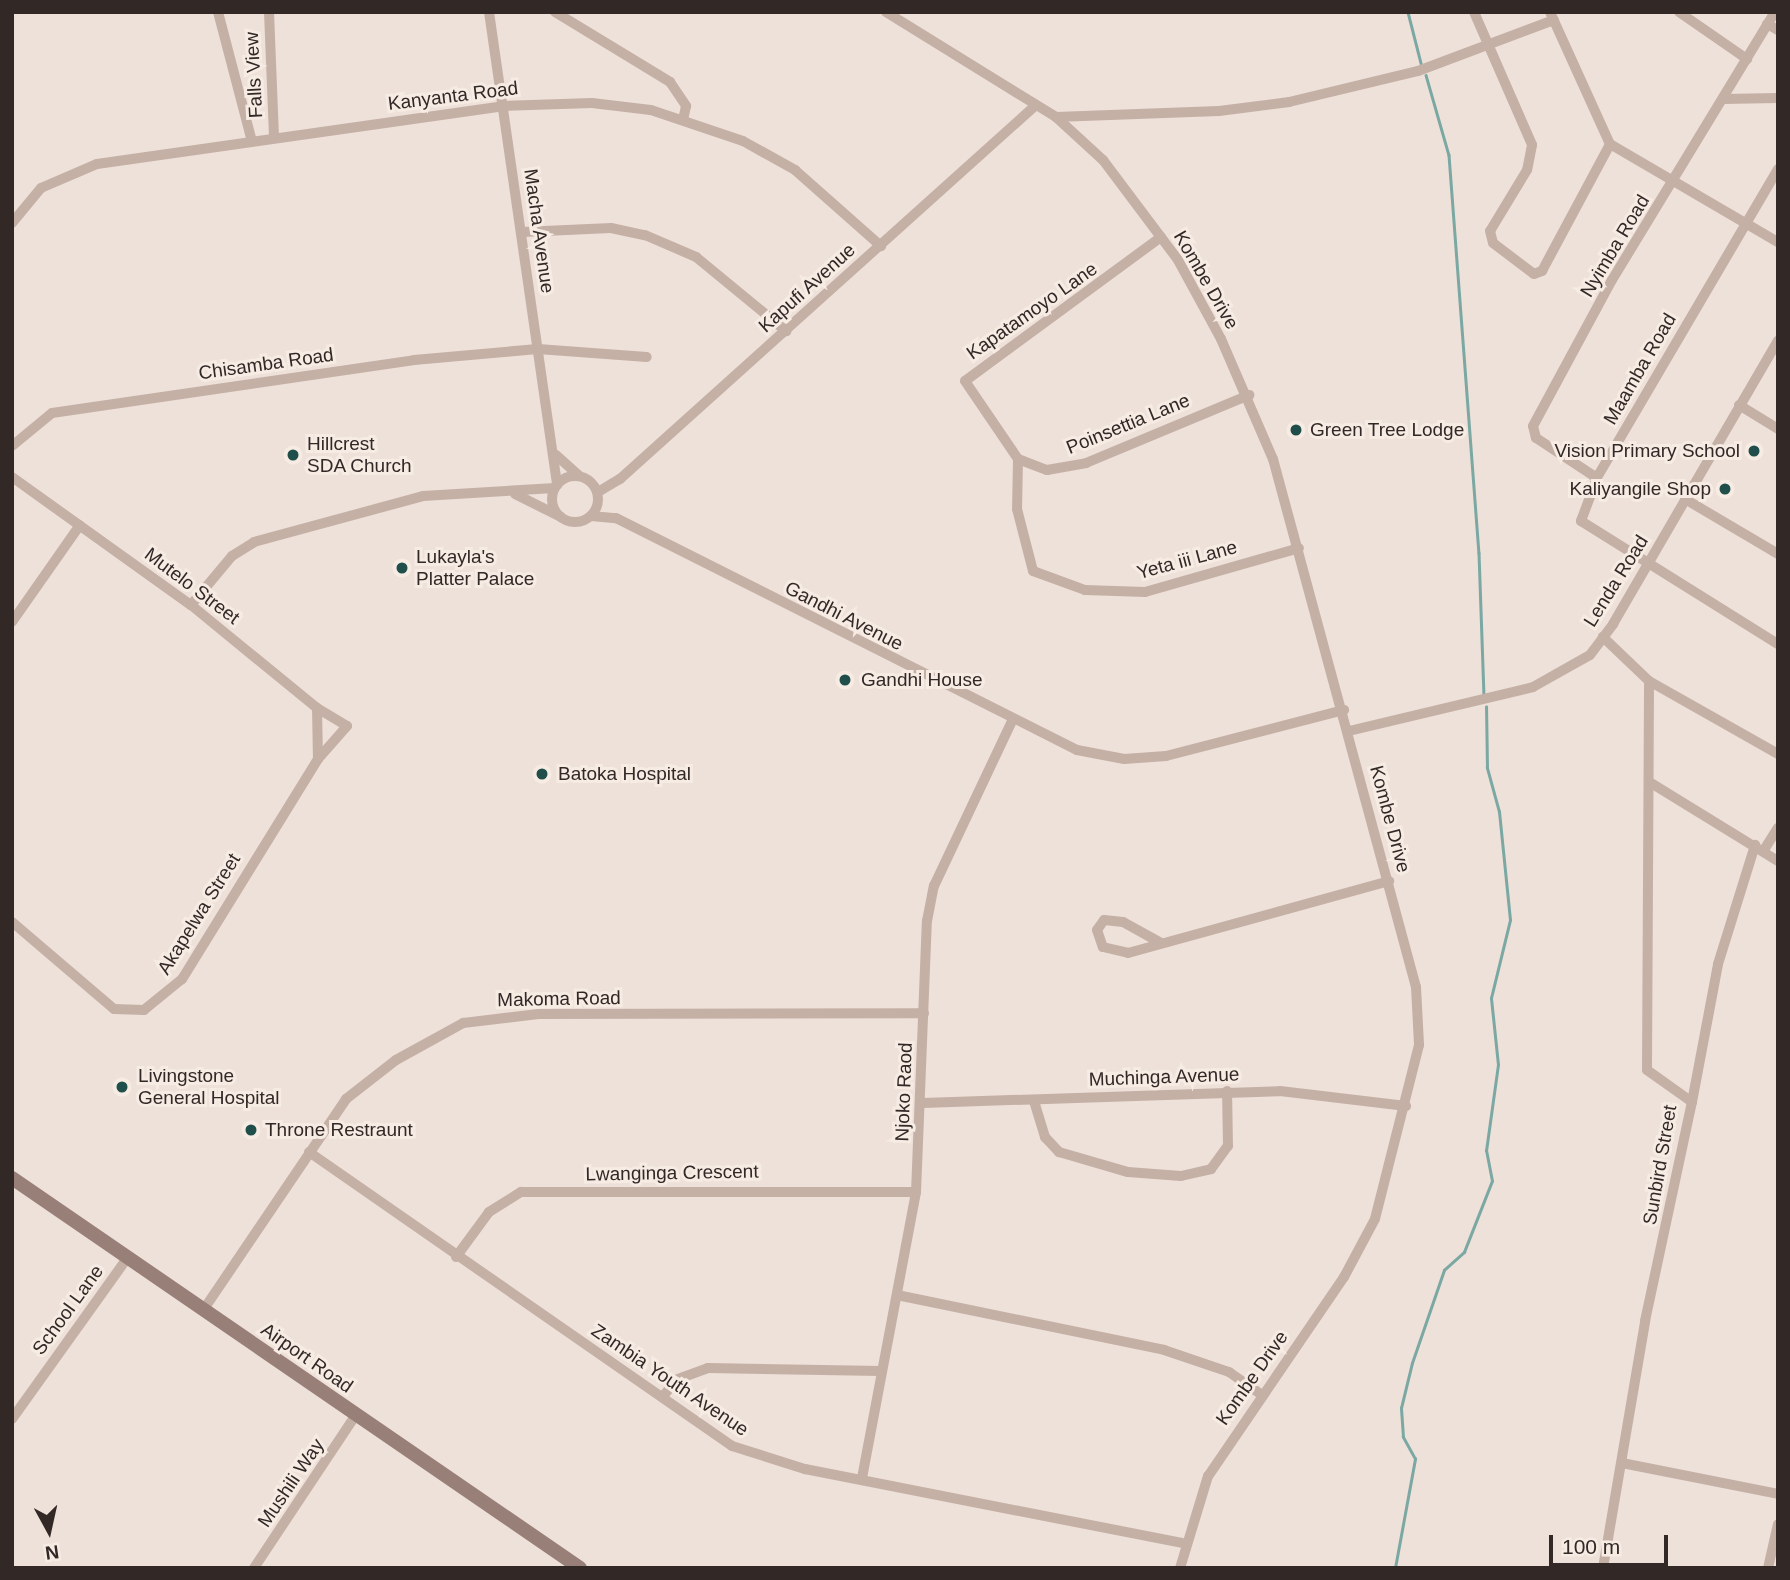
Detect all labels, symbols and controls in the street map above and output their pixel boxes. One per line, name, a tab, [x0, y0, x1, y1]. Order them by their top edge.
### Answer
street label: Falls View	[240, 31, 268, 119]
street label: Kanyanta Road	[387, 77, 519, 115]
street label: Macha Avenue	[519, 167, 559, 295]
street label: Nyimba Road	[1576, 191, 1654, 301]
street label: Kombe Drive	[1169, 227, 1243, 333]
street label: Kapufi Avenue	[754, 238, 860, 338]
street label: Kapatamoyo Lane	[962, 257, 1102, 365]
street label: Maamba Road	[1599, 309, 1681, 429]
street label: Chisamba Road	[197, 343, 335, 385]
street label: Poinsettia Lane	[1063, 389, 1193, 459]
place label: Green Tree Lodge	[1310, 419, 1465, 441]
marker: Green Tree Lodge	[1288, 422, 1304, 438]
place label: Hillcrest SDA Church	[307, 433, 413, 477]
place label: Vision Primary School	[1554, 440, 1740, 462]
marker: Vision Primary School	[1746, 443, 1762, 459]
marker: Hillcrest SDA Church	[285, 447, 301, 463]
place label: Kaliyangile Shop	[1569, 478, 1711, 500]
marker: Kaliyangile Shop	[1717, 481, 1733, 497]
street label: Lenda Road	[1579, 531, 1653, 631]
street label: Yeta iii Lane	[1134, 536, 1240, 584]
street label: Mutelo Street	[140, 543, 244, 629]
place label: Lukayla's Platter Palace	[416, 546, 534, 590]
marker: Lukayla's Platter Palace	[394, 560, 410, 576]
street label: Gandhi Avenue	[781, 576, 907, 656]
place label: Gandhi House	[861, 669, 982, 691]
marker: Gandhi House	[835, 670, 855, 690]
place label: Batoka Hospital	[558, 763, 691, 785]
street label: Kombe Drive	[1365, 763, 1415, 875]
marker: Batoka Hospital	[532, 764, 552, 784]
street label: Akapelwa Street	[153, 849, 245, 979]
street label: Makoma Road	[497, 987, 621, 1011]
street label: Njoko Raod	[891, 1042, 917, 1142]
street label: Muchinga Avenue	[1088, 1063, 1240, 1091]
place label: Livingstone General Hospital	[138, 1065, 280, 1109]
marker: Livingstone General Hospital	[112, 1077, 132, 1097]
street label: Sunbird Street	[1638, 1103, 1682, 1227]
place label: Throne Restraunt	[265, 1119, 413, 1141]
marker: Throne Restraunt	[243, 1122, 259, 1138]
street label: Lwanginga Crescent	[585, 1160, 759, 1186]
street label: School Lane	[28, 1261, 108, 1359]
street label: Airport Road	[257, 1318, 357, 1398]
street label: Zambia Youth Avenue	[587, 1319, 753, 1441]
street label: Kombe Drive	[1211, 1326, 1293, 1430]
street label: Mushili Way	[253, 1434, 329, 1532]
north arrow	[14, 1496, 84, 1566]
scale bar	[1552, 1520, 1671, 1564]
text: 100 m	[1562, 1535, 1620, 1558]
text: N	[44, 1541, 60, 1564]

